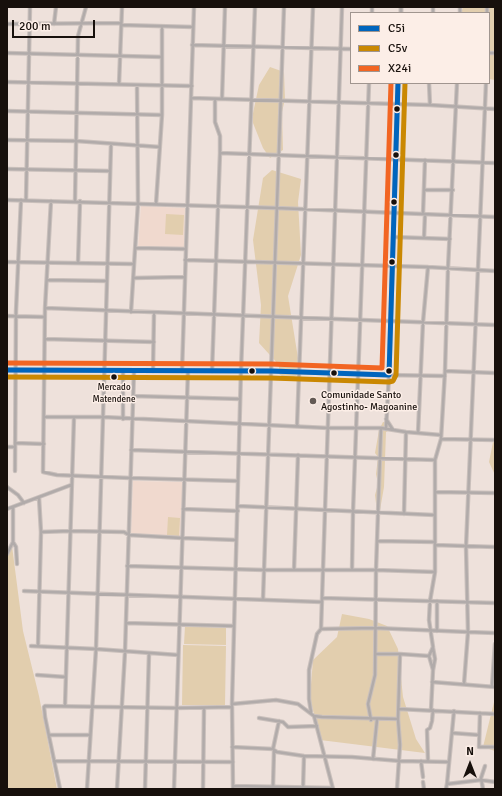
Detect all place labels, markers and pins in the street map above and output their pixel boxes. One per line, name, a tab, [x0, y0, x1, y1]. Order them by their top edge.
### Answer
unlabelled marker	[392, 104, 402, 114]
unlabelled marker	[391, 150, 401, 160]
unlabelled marker	[389, 197, 399, 207]
unlabelled marker	[387, 257, 397, 267]
unlabelled marker	[247, 366, 257, 376]
unlabelled marker	[384, 366, 394, 376]
unlabelled marker	[329, 368, 339, 378]
marker: Mercado Matendene	[109, 372, 119, 382]
place label: Mercado Matendene	[93, 383, 135, 404]
place label: Comunidade Santo Agostinho- Magoanine	[321, 389, 417, 412]
marker: Comunidade Santo Agostinho- Magoanine	[308, 396, 318, 406]

